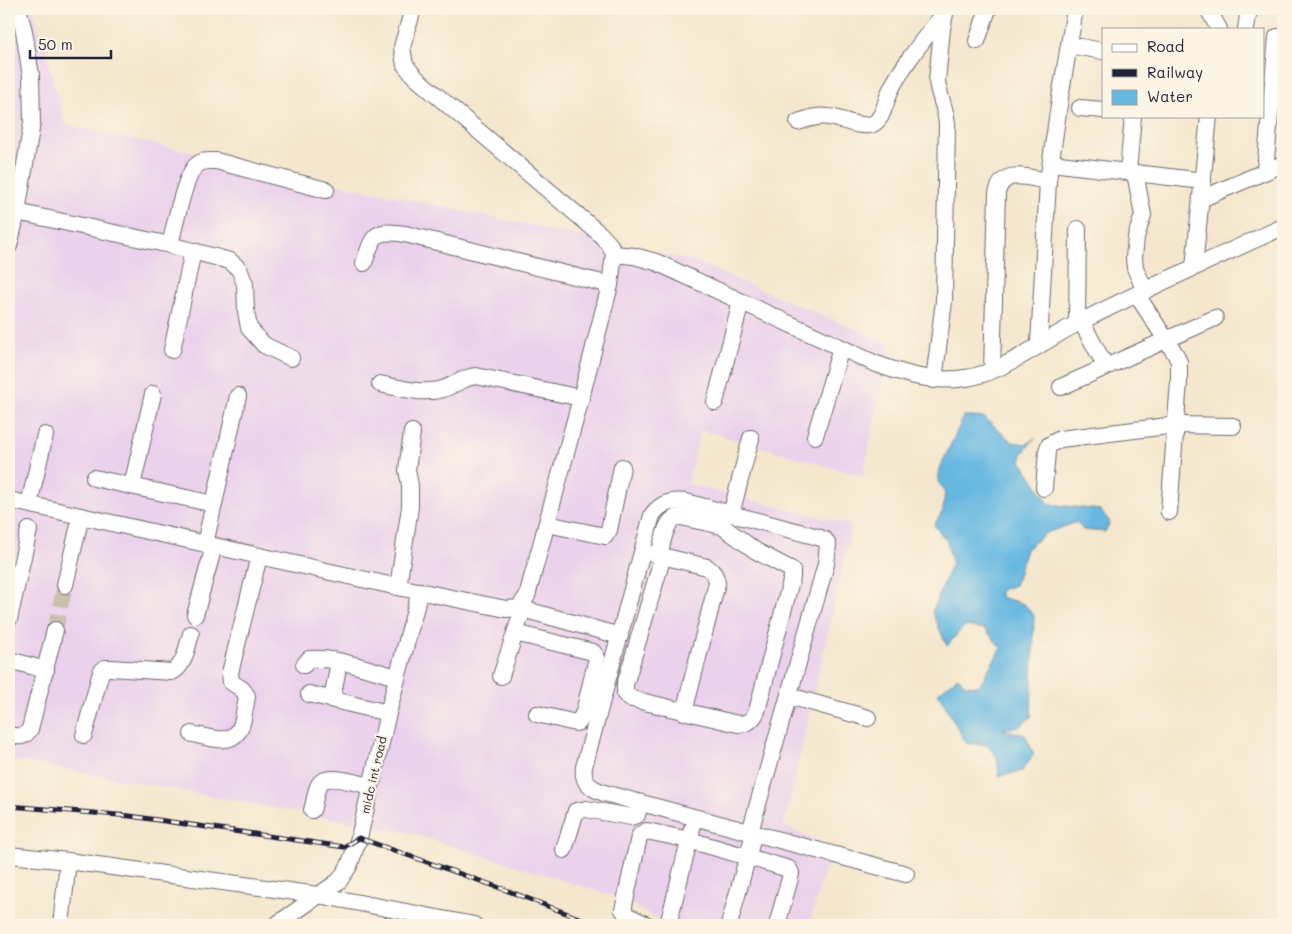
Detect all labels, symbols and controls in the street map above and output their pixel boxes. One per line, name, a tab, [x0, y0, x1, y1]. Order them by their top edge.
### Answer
scale bar	[30, 28, 111, 60]
legend	[1102, 28, 1264, 118]
text: 50 m	[38, 34, 73, 54]
text: Road	[1147, 36, 1184, 56]
text: Railway	[1147, 62, 1203, 82]
text: Water	[1147, 86, 1193, 106]
street label: midc int road	[356, 734, 390, 815]

